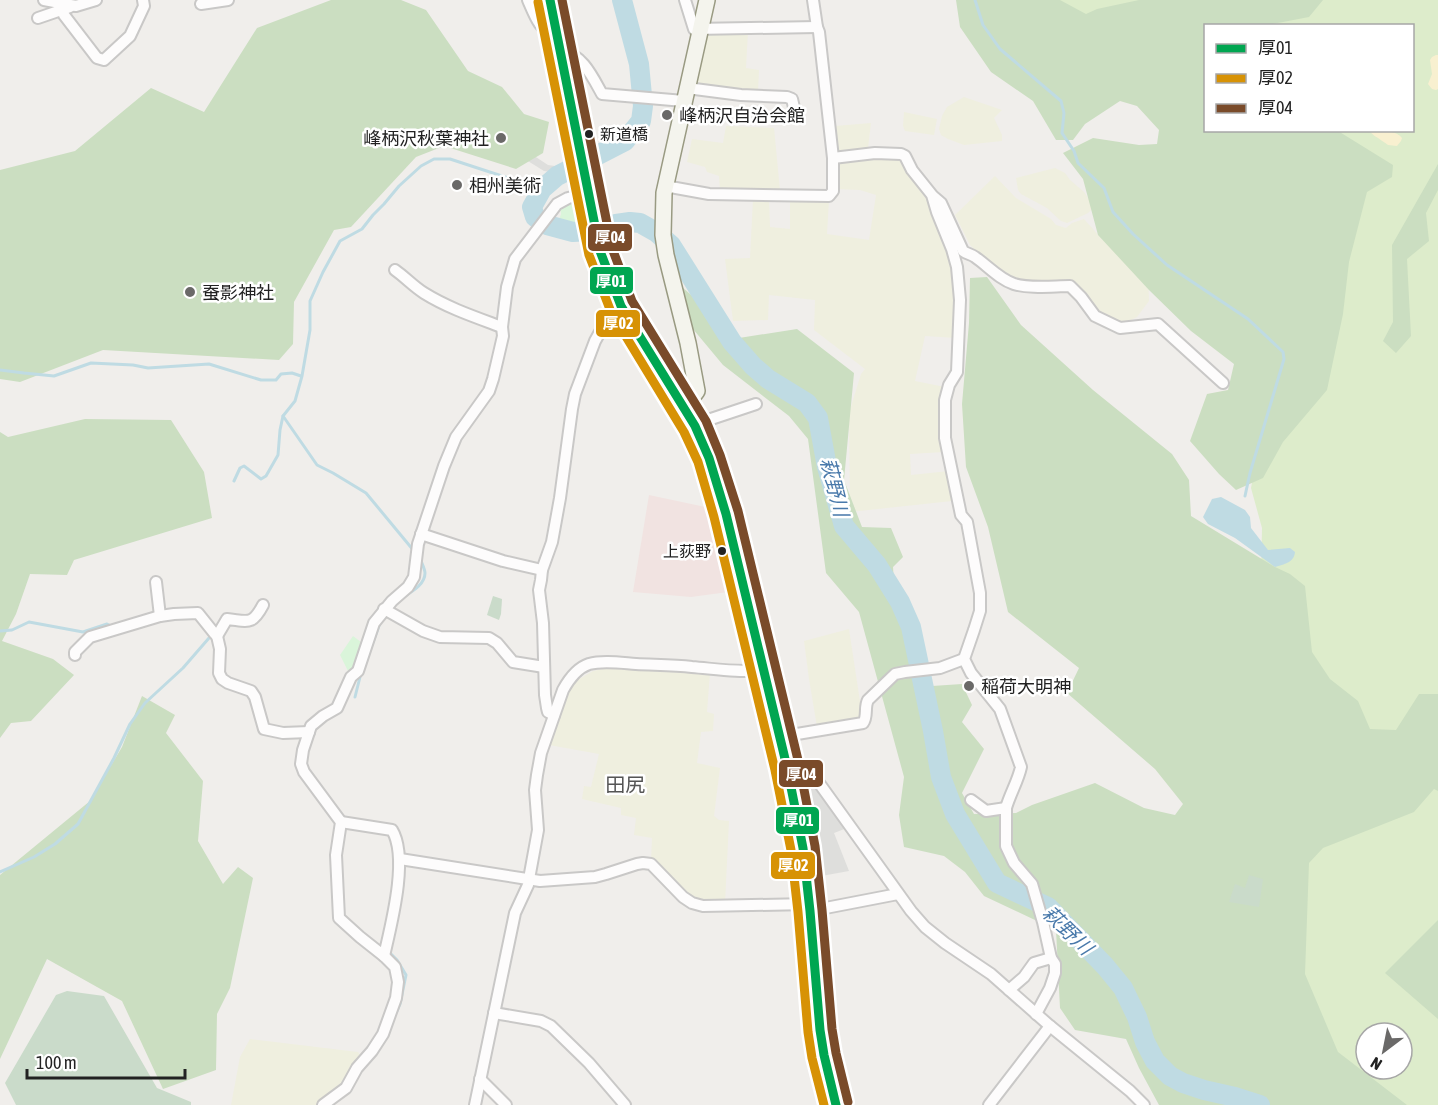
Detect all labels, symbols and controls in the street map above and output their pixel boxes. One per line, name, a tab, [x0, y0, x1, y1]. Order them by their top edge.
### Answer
legend	[1204, 24, 1414, 132]
text: 厚01	[1258, 37, 1293, 58]
text: 厚02	[1258, 67, 1293, 88]
text: 厚04	[1258, 97, 1293, 118]
place label: 峰柄沢自治会館	[679, 105, 805, 126]
marker: 峰柄沢自治会館	[660, 108, 674, 122]
place label: 新道橋	[600, 125, 648, 143]
place label: 峰柄沢秋葉神社	[363, 128, 489, 149]
marker: 新道橋	[583, 128, 595, 140]
marker: 峰柄沢秋葉神社	[494, 131, 508, 145]
place label: 相州美術	[469, 175, 541, 196]
marker: 相州美術	[450, 178, 464, 192]
line badge: 厚04	[587, 223, 633, 252]
text: 厚04	[594, 228, 626, 246]
line badge: 厚01	[589, 266, 634, 295]
text: 厚01	[595, 272, 627, 290]
place label: 蚕影神社	[202, 282, 274, 303]
marker: 蚕影神社	[183, 285, 197, 299]
line badge: 厚02	[595, 309, 641, 338]
text: 厚02	[602, 314, 634, 332]
water label: 萩野川	[817, 455, 854, 521]
place label: 上荻野	[663, 542, 711, 560]
marker: 上荻野	[716, 545, 728, 557]
place label: 稲荷大明神	[981, 676, 1071, 697]
marker: 稲荷大明神	[962, 679, 976, 693]
line badge: 厚04	[778, 759, 824, 788]
text: 厚04	[785, 765, 817, 783]
district label: 田尻	[605, 773, 645, 796]
line badge: 厚01	[775, 806, 820, 835]
text: 厚01	[782, 811, 814, 829]
line badge: 厚02	[770, 851, 816, 880]
text: 厚02	[777, 856, 809, 874]
water label: 萩野川	[1038, 901, 1099, 961]
north arrow	[1354, 1021, 1414, 1081]
scale bar	[27, 1042, 184, 1080]
text: 100 m	[36, 1052, 77, 1073]
text: N	[1367, 1054, 1385, 1074]

